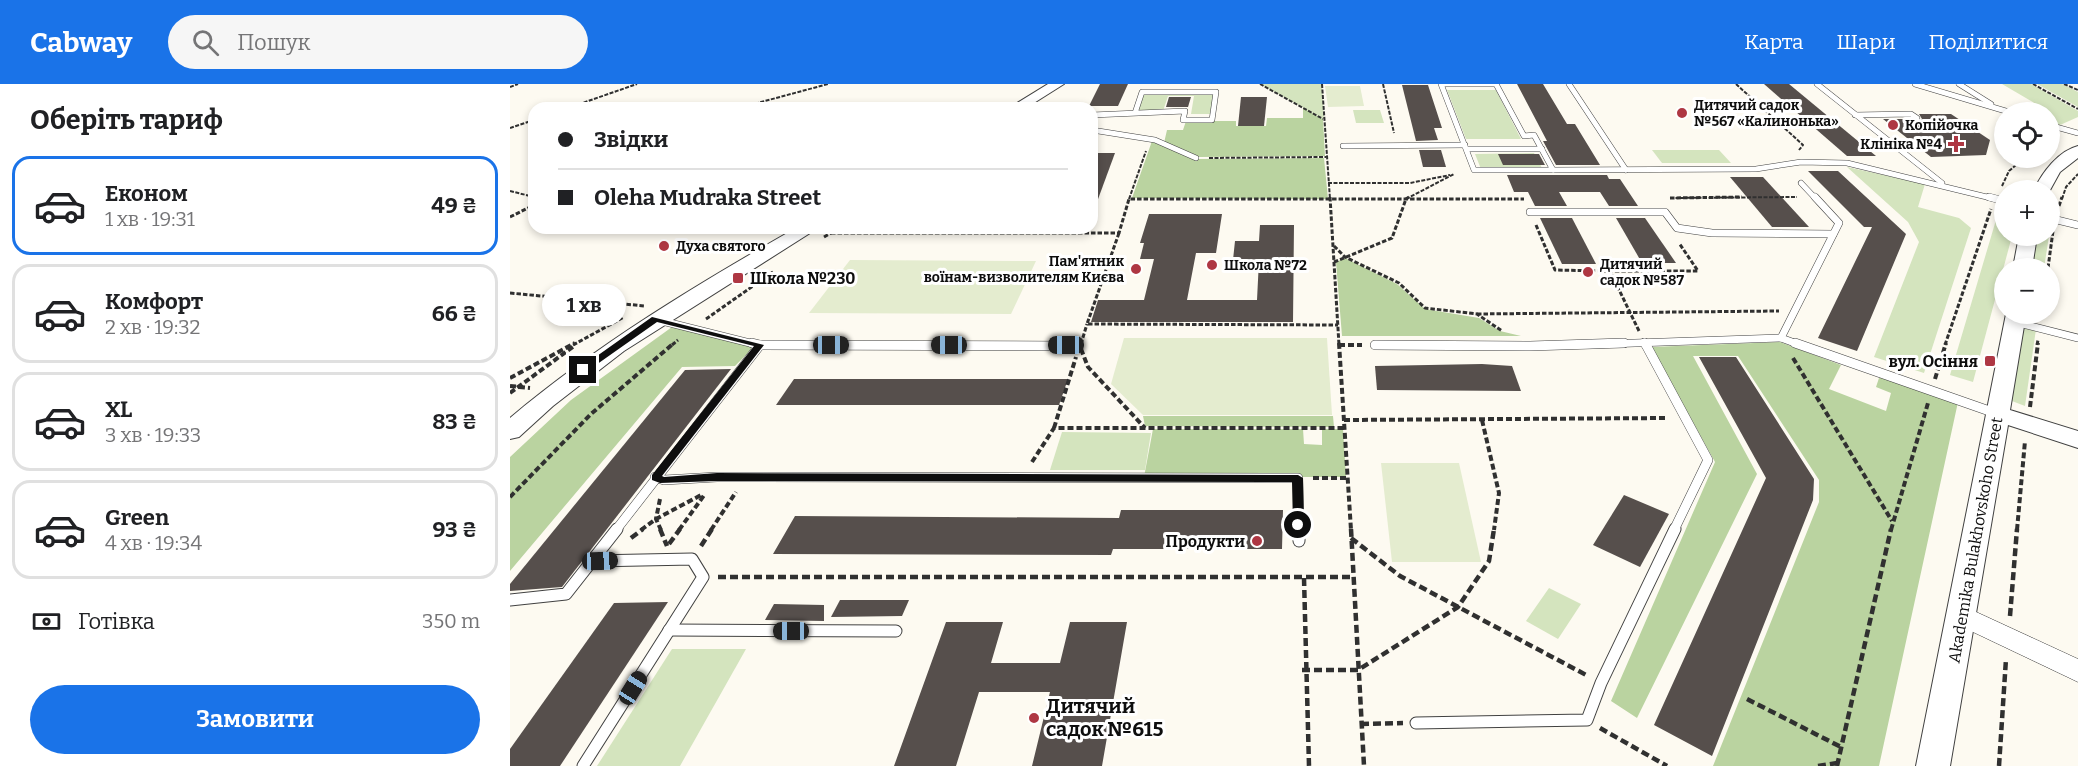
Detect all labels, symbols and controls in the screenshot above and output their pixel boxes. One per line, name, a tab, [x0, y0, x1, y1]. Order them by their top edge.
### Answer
search box	[168, 15, 588, 69]
text: Cabway	[30, 26, 132, 59]
icon: search	[189, 26, 222, 59]
text: Пошук	[237, 29, 310, 56]
text: Карта	[1744, 29, 1804, 55]
text: Шари	[1837, 29, 1896, 55]
text: Поділитися	[1929, 29, 2048, 55]
place label: Дитячий садок №567 «Калинонька»	[1694, 97, 1839, 130]
map controls	[1994, 102, 2060, 324]
button: locate	[1994, 102, 2060, 168]
text: Оберіть тариф	[30, 104, 223, 136]
marker: Дитячий садок №567 «Калинонька»	[1675, 106, 1689, 120]
place label: Копійочка	[1905, 117, 1979, 134]
marker: Копійочка	[1886, 118, 1900, 132]
text: Звідки	[594, 126, 668, 153]
marker: Клініка №4	[1947, 135, 1965, 153]
place label: Клініка №4	[1860, 136, 1942, 153]
icon: car	[33, 179, 87, 233]
text: Економ	[105, 180, 188, 207]
button: +	[1994, 180, 2060, 246]
text: Oleha Mudraka Street	[594, 184, 821, 211]
text: 49 ₴	[431, 192, 477, 219]
text: 1 хв · 19:31	[105, 207, 195, 231]
place label: Духа святого	[676, 238, 766, 255]
marker: Духа святого	[657, 239, 671, 253]
place label: Пам'ятник воїнам-визволителям Києва	[924, 253, 1124, 286]
place label: Дитячий садок №587	[1600, 256, 1684, 289]
place label: Школа №72	[1224, 257, 1307, 274]
marker: Школа №72	[1205, 258, 1219, 272]
button: −	[1994, 258, 2060, 324]
marker: Пам'ятник воїнам-визволителям Києва	[1129, 262, 1143, 276]
marker: Дитячий садок №587	[1581, 265, 1595, 279]
place label: Школа №230	[750, 269, 856, 288]
marker: Школа №230	[731, 271, 745, 285]
callout: 1 хв	[541, 283, 625, 325]
icon: car	[33, 287, 87, 341]
text: Комфорт	[105, 288, 203, 315]
text: 1 хв	[567, 293, 601, 317]
text: 66 ₴	[432, 300, 477, 327]
text: 2 хв · 19:32	[105, 315, 201, 339]
car	[813, 336, 849, 354]
car	[931, 336, 967, 354]
car	[1048, 336, 1084, 354]
place label: вул. Осіння	[1889, 352, 1978, 371]
marker: вул. Осіння	[1983, 354, 1997, 368]
route end	[569, 356, 596, 383]
icon: car	[33, 395, 87, 449]
text: XL	[105, 396, 132, 423]
text: 83 ₴	[432, 408, 477, 435]
street label: Akademika Bulakhovskoho Street	[1945, 416, 2007, 664]
text: 3 хв · 19:33	[105, 423, 201, 447]
icon: car	[33, 503, 87, 557]
text: Green	[105, 504, 169, 531]
route start	[1284, 511, 1311, 538]
text: 93 ₴	[432, 516, 477, 543]
text: 4 хв · 19:34	[105, 531, 202, 555]
place label: Продукти	[1166, 532, 1245, 551]
marker: Продукти	[1250, 534, 1264, 548]
car	[582, 551, 618, 571]
icon: cash	[30, 605, 63, 638]
text: Готівка	[78, 608, 155, 635]
text: 350 m	[422, 609, 480, 633]
car	[773, 622, 809, 640]
car	[616, 668, 650, 708]
button: Замовити	[30, 685, 480, 754]
place label: Дитячий садок №615	[1046, 694, 1163, 741]
marker: Дитячий садок №615	[1027, 711, 1041, 725]

